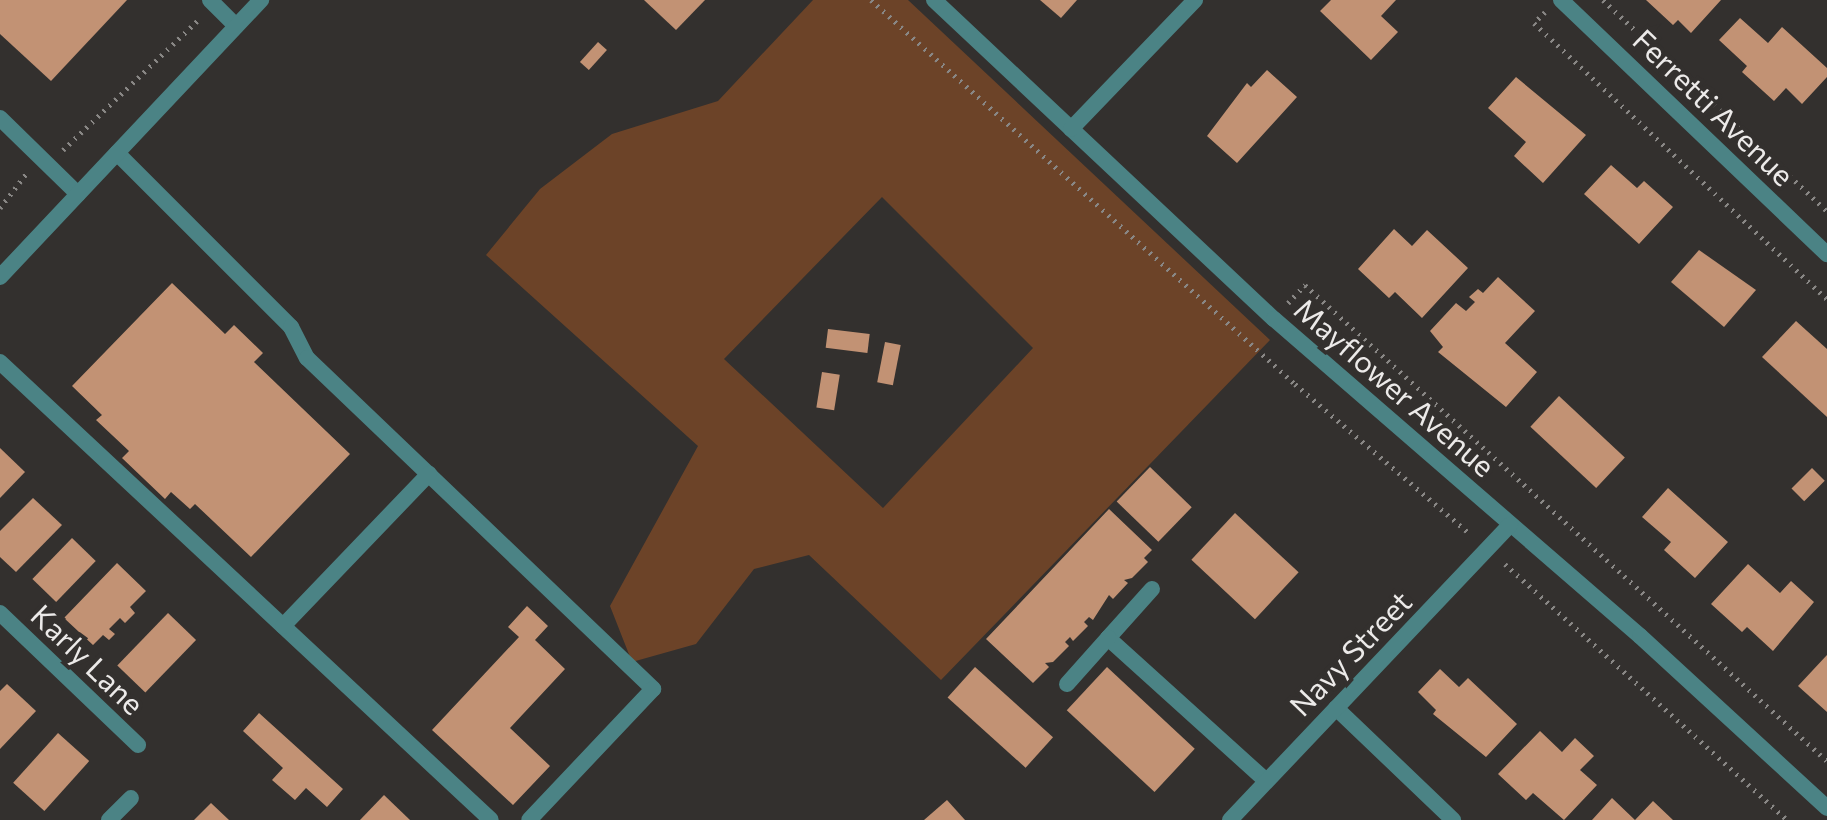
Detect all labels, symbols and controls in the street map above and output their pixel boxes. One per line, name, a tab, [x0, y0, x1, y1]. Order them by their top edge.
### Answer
street label: Ferretti Avenue	[1626, 21, 1802, 193]
street label: Mayflower Avenue	[1288, 290, 1502, 484]
street label: Navy Street	[1282, 583, 1418, 723]
street label: Karly Lane	[24, 597, 152, 721]

